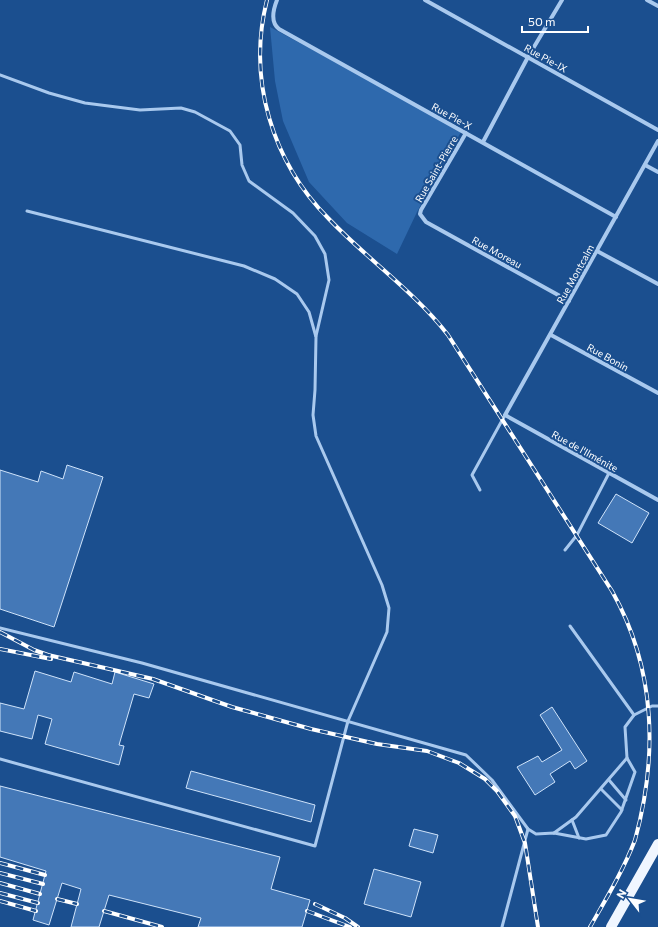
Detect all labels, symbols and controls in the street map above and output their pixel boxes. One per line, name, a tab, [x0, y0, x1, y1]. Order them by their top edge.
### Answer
scale bar	[522, 8, 588, 34]
text: 50 m	[528, 14, 556, 28]
street label: Rue Pie-IX	[522, 41, 570, 75]
street label: Rue Pie-X	[430, 100, 474, 132]
street label: Rue Saint-Pierre	[412, 134, 460, 204]
street label: Rue Moreau	[470, 233, 524, 271]
street label: Rue Montcalm	[554, 242, 596, 306]
street label: Rue Bonin	[585, 341, 631, 373]
street label: Rue de l'Ilménite	[550, 428, 620, 474]
north arrow	[610, 879, 650, 919]
text: N	[613, 887, 629, 900]

